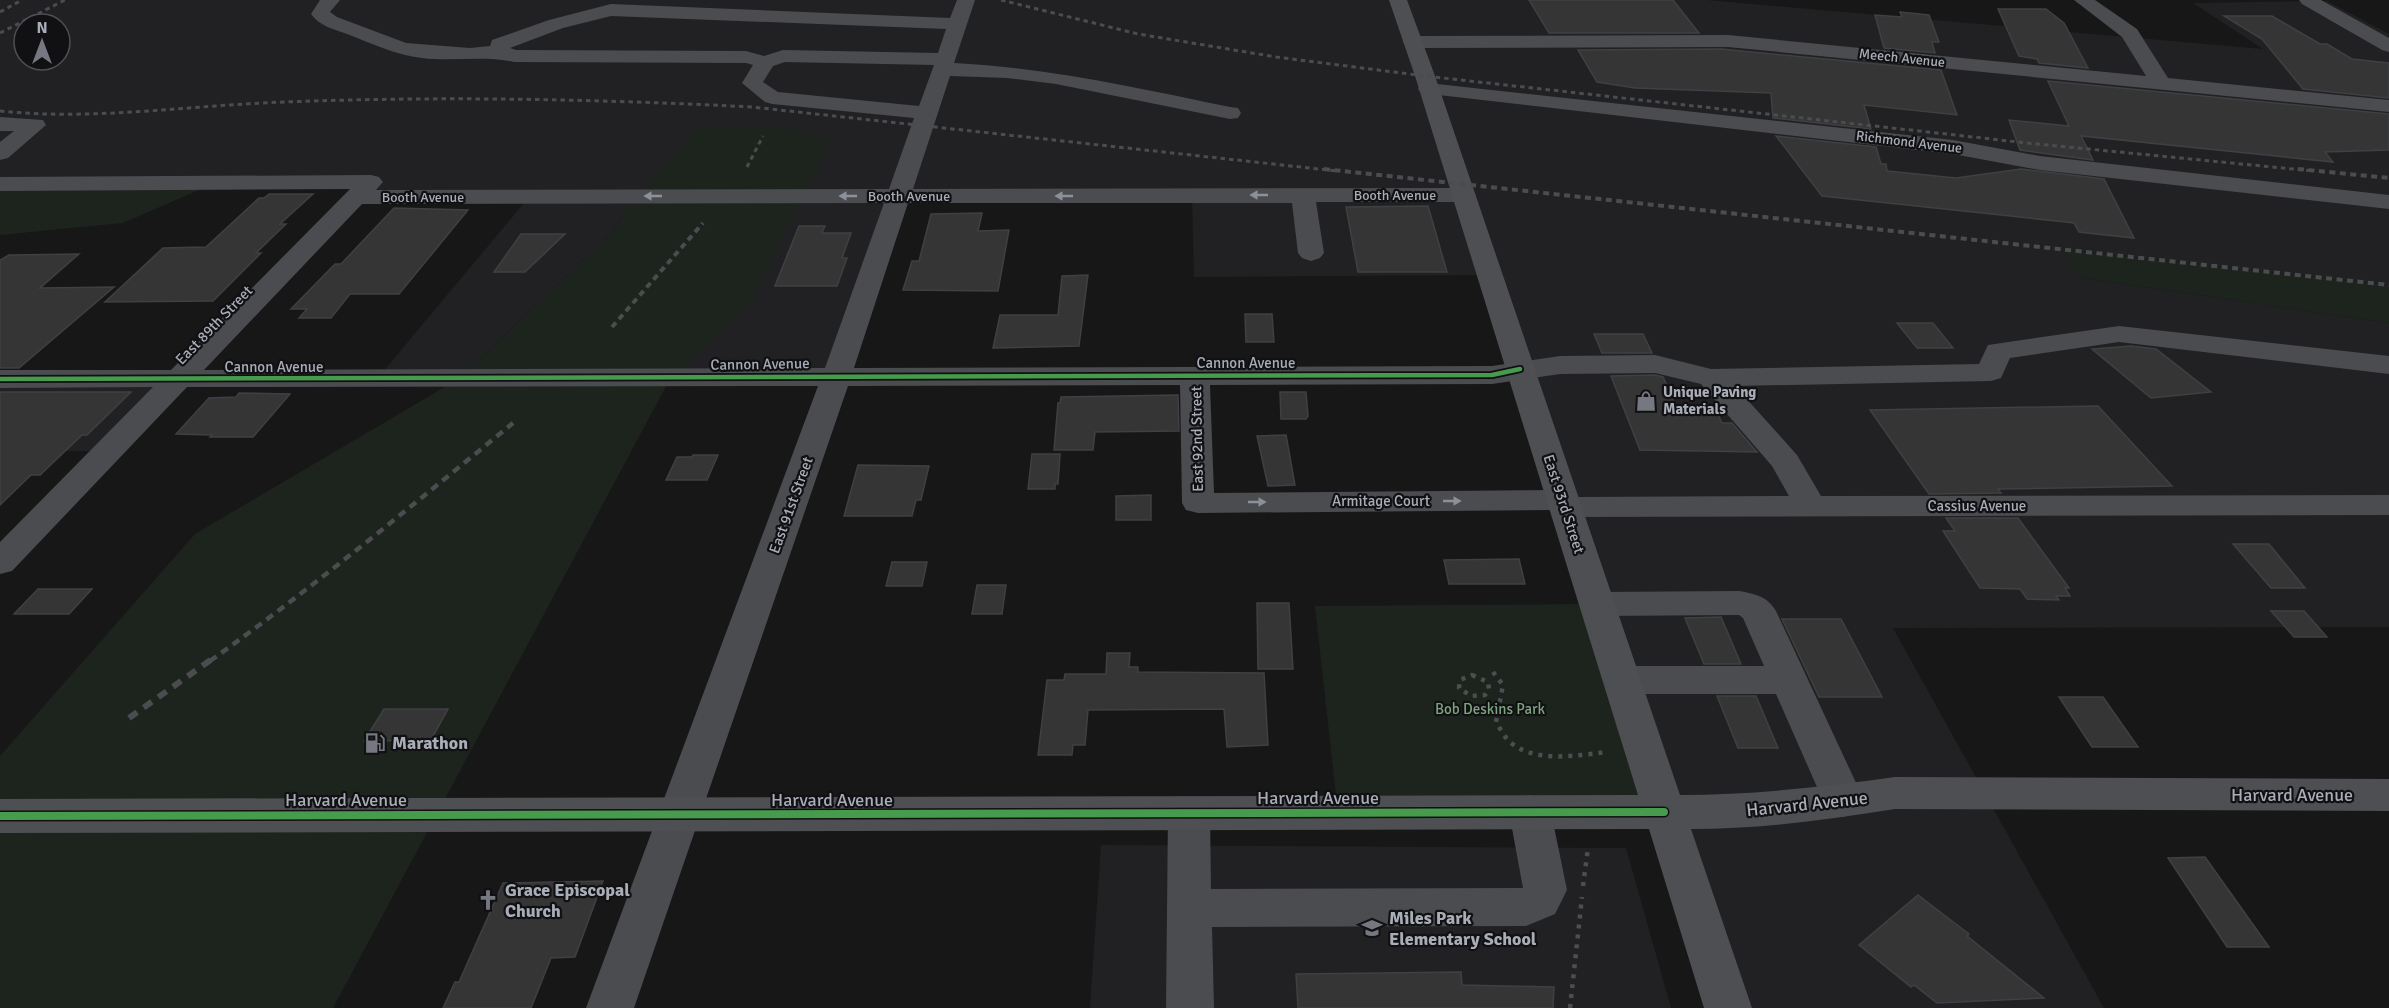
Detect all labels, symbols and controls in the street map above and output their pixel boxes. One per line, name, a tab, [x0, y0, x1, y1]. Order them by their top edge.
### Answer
north arrow	[12, 12, 72, 72]
text: N	[36, 18, 48, 38]
street label: Meech Avenue	[1858, 45, 1946, 71]
street label: Richmond Avenue	[1855, 127, 1963, 157]
street label: Booth Avenue	[1354, 187, 1436, 204]
street label: Booth Avenue	[868, 188, 950, 205]
street label: Booth Avenue	[382, 189, 464, 206]
one-way arrow	[1249, 190, 1268, 200]
one-way arrow	[643, 191, 662, 201]
one-way arrow	[838, 191, 857, 201]
one-way arrow	[1054, 191, 1073, 201]
street label: East 89th Street	[172, 282, 256, 368]
street label: Cannon Avenue	[710, 354, 810, 374]
street label: Cannon Avenue	[1196, 354, 1296, 372]
street label: Cannon Avenue	[224, 358, 324, 376]
place label: Unique Paving Materials	[1663, 383, 1756, 418]
street label: East 92nd Street	[1187, 386, 1207, 492]
shop icon: Unique Paving Materials	[1634, 389, 1658, 413]
street label: East 93rd Street	[1540, 452, 1588, 556]
street label: East 91st Street	[765, 454, 817, 556]
street label: Armitage Court	[1332, 492, 1430, 510]
one-way arrow	[1442, 496, 1461, 506]
one-way arrow	[1247, 497, 1266, 507]
street label: Cassius Avenue	[1928, 497, 2026, 515]
park label: Bob Deskins Park	[1435, 700, 1546, 718]
fuel station icon: Marathon	[363, 731, 387, 755]
place label: Marathon	[392, 732, 468, 754]
street label: Harvard Avenue	[2231, 784, 2353, 806]
street label: Harvard Avenue	[1257, 787, 1379, 809]
street label: Harvard Avenue	[1745, 787, 1869, 821]
street label: Harvard Avenue	[285, 789, 407, 811]
street label: Harvard Avenue	[771, 789, 893, 811]
place label: Grace Episcopal Church	[505, 879, 630, 922]
church icon: Grace Episcopal Church	[476, 888, 500, 912]
place label: Miles Park Elementary School	[1389, 907, 1537, 950]
school or university icon: Miles Park Elementary School	[1360, 916, 1384, 940]

